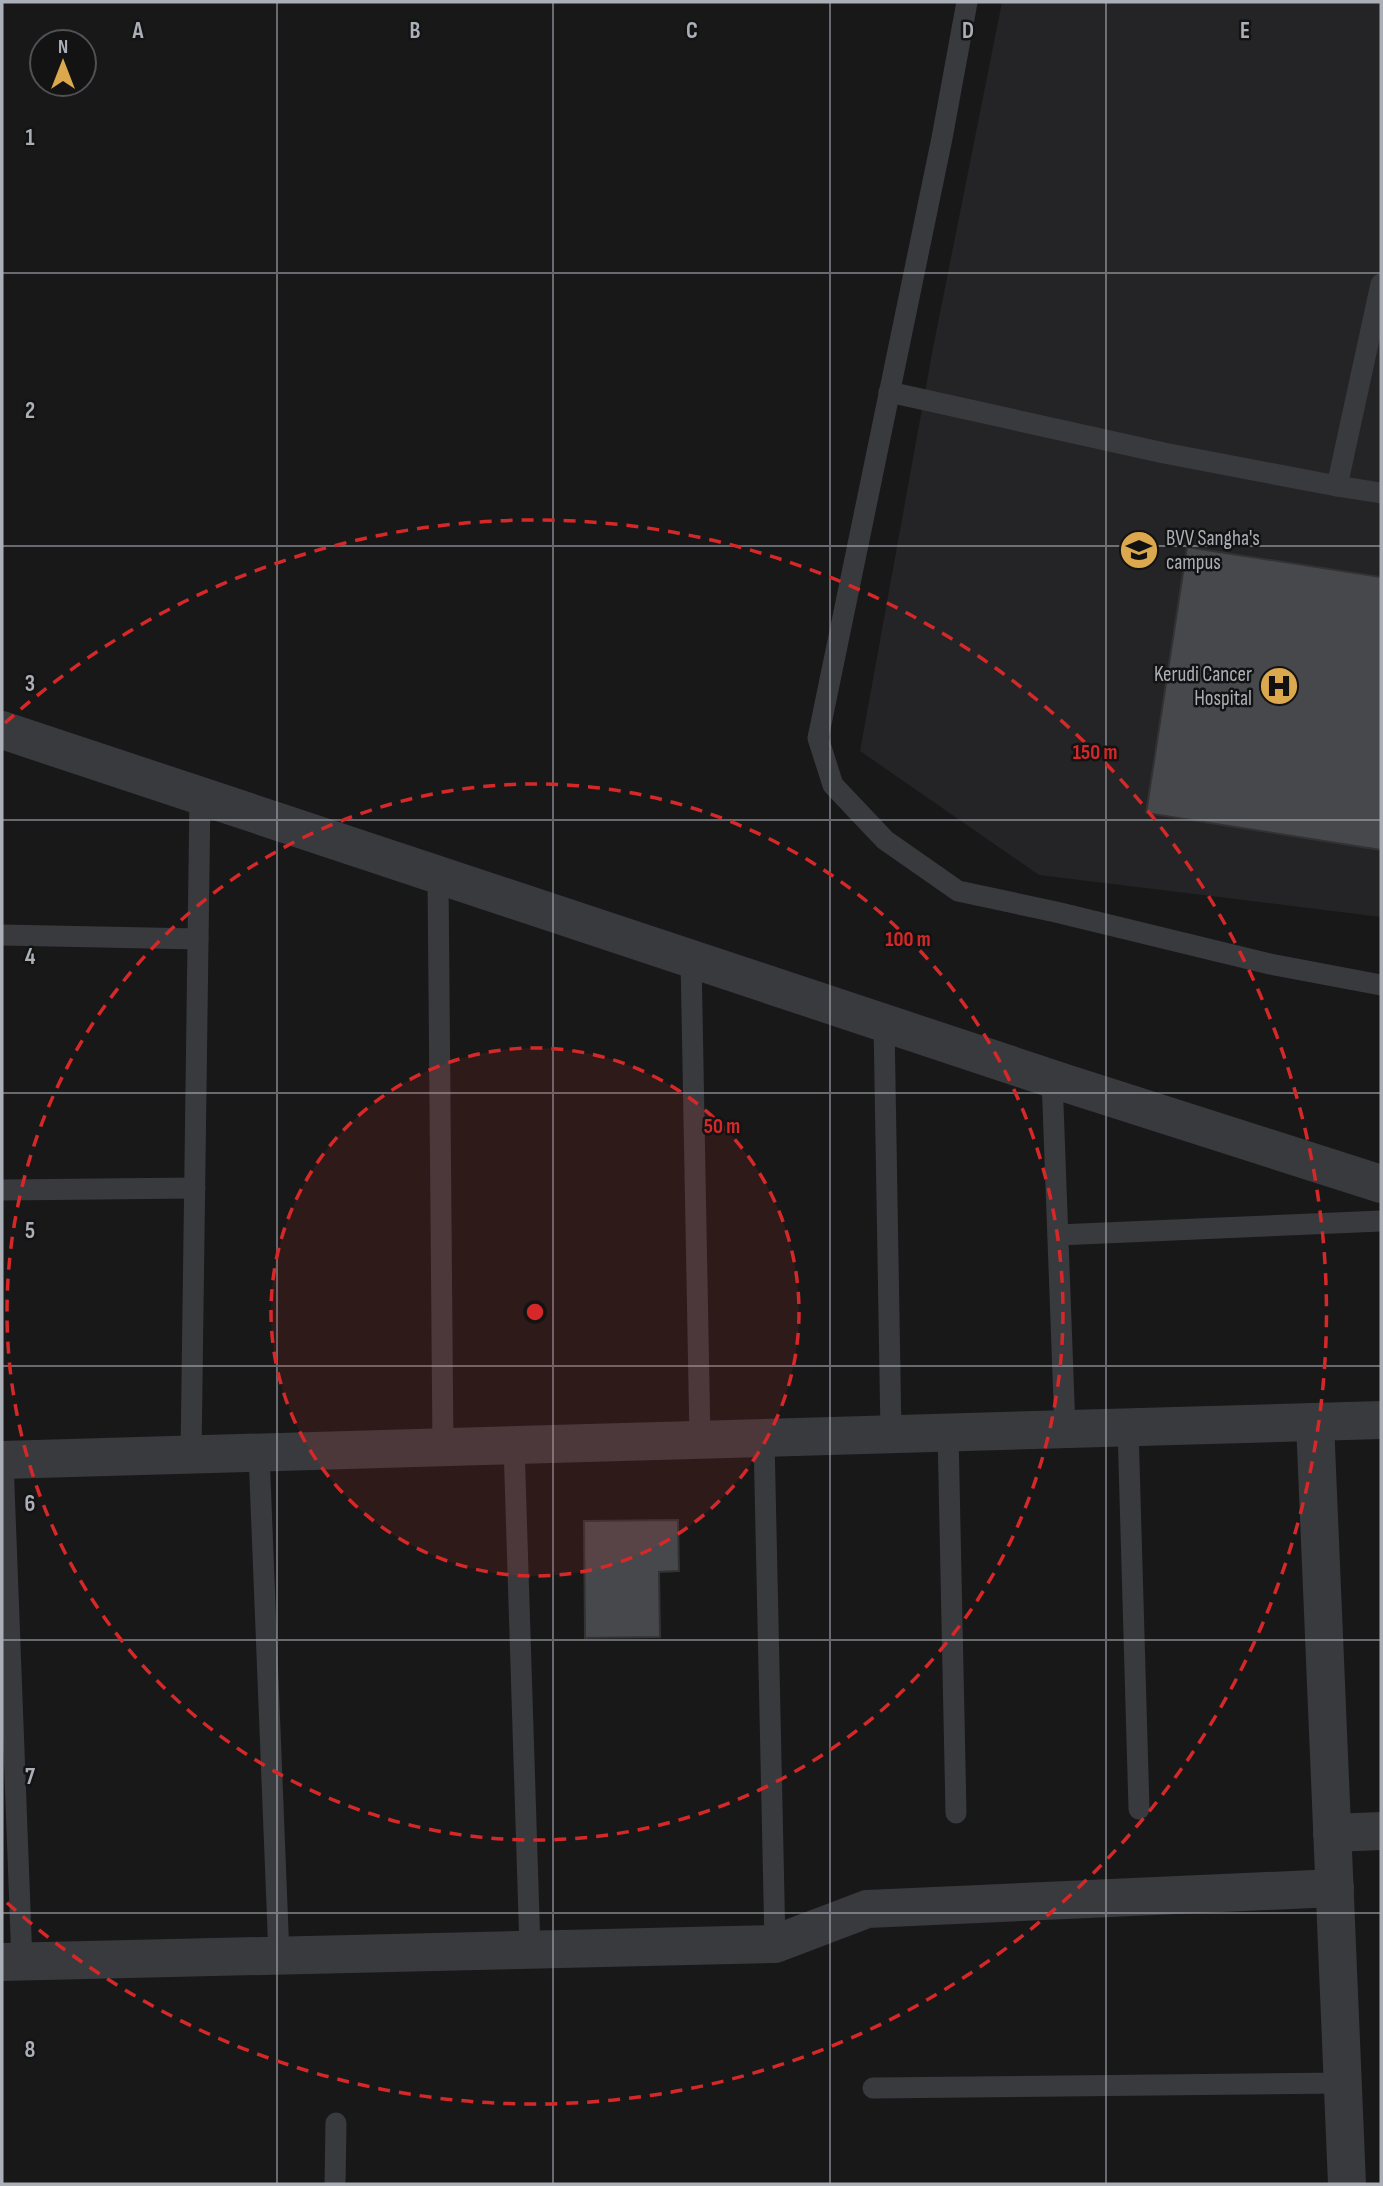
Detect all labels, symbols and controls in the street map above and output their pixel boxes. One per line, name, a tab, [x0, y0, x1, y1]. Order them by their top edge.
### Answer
text: A	[132, 17, 145, 45]
text: B	[410, 17, 421, 45]
text: C	[686, 17, 698, 45]
text: D	[962, 17, 974, 45]
text: E	[1240, 17, 1250, 45]
north arrow	[28, 28, 98, 98]
text: N	[58, 36, 68, 59]
text: 1	[25, 124, 35, 152]
text: 2	[25, 397, 35, 425]
place label: BVV Sangha's campus	[1166, 526, 1260, 575]
school or university icon: BVV Sangha's campus	[1118, 529, 1160, 571]
place label: Kerudi Cancer Hospital	[1154, 662, 1252, 711]
hospital icon: Kerudi Cancer Hospital	[1258, 665, 1300, 707]
text: 3	[25, 670, 35, 698]
text: 150 m	[1073, 740, 1117, 765]
text: 100 m	[885, 927, 931, 952]
text: 4	[25, 943, 36, 971]
text: 50 m	[704, 1114, 740, 1139]
text: 5	[25, 1217, 35, 1245]
centre of rings	[523, 1300, 547, 1324]
text: 6	[25, 1490, 35, 1518]
text: 7	[25, 1763, 35, 1791]
text: 8	[25, 2036, 36, 2064]

